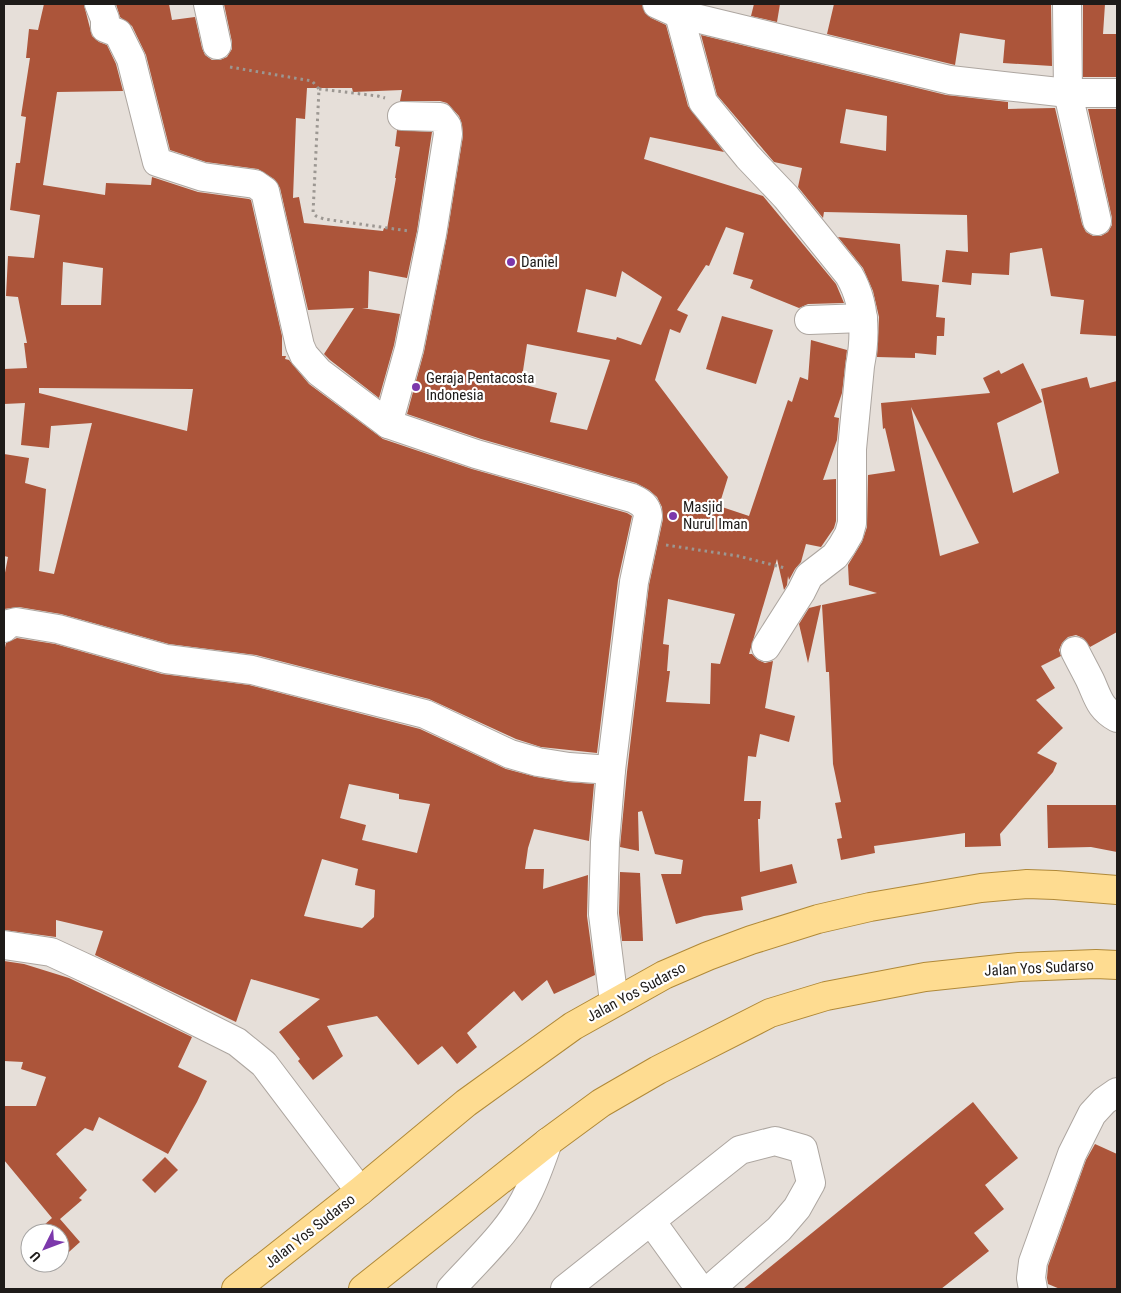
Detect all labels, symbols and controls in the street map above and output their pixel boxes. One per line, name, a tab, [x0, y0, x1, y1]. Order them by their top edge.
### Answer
place label: Daniel	[521, 253, 558, 271]
marker: Daniel	[505, 256, 517, 268]
place label: Geraja Pentacosta Indonesia	[426, 369, 534, 404]
marker: Geraja Pentacosta Indonesia	[410, 381, 422, 393]
place label: Masjid Nurul Iman	[683, 498, 748, 533]
marker: Masjid Nurul Iman	[667, 510, 679, 522]
street label: Jalan Yos Sudarso	[984, 956, 1094, 980]
street label: Jalan Yos Sudarso	[583, 958, 689, 1026]
street label: Jalan Yos Sudarso	[261, 1190, 359, 1272]
north arrow	[20, 1223, 70, 1273]
text: U	[27, 1248, 44, 1265]

